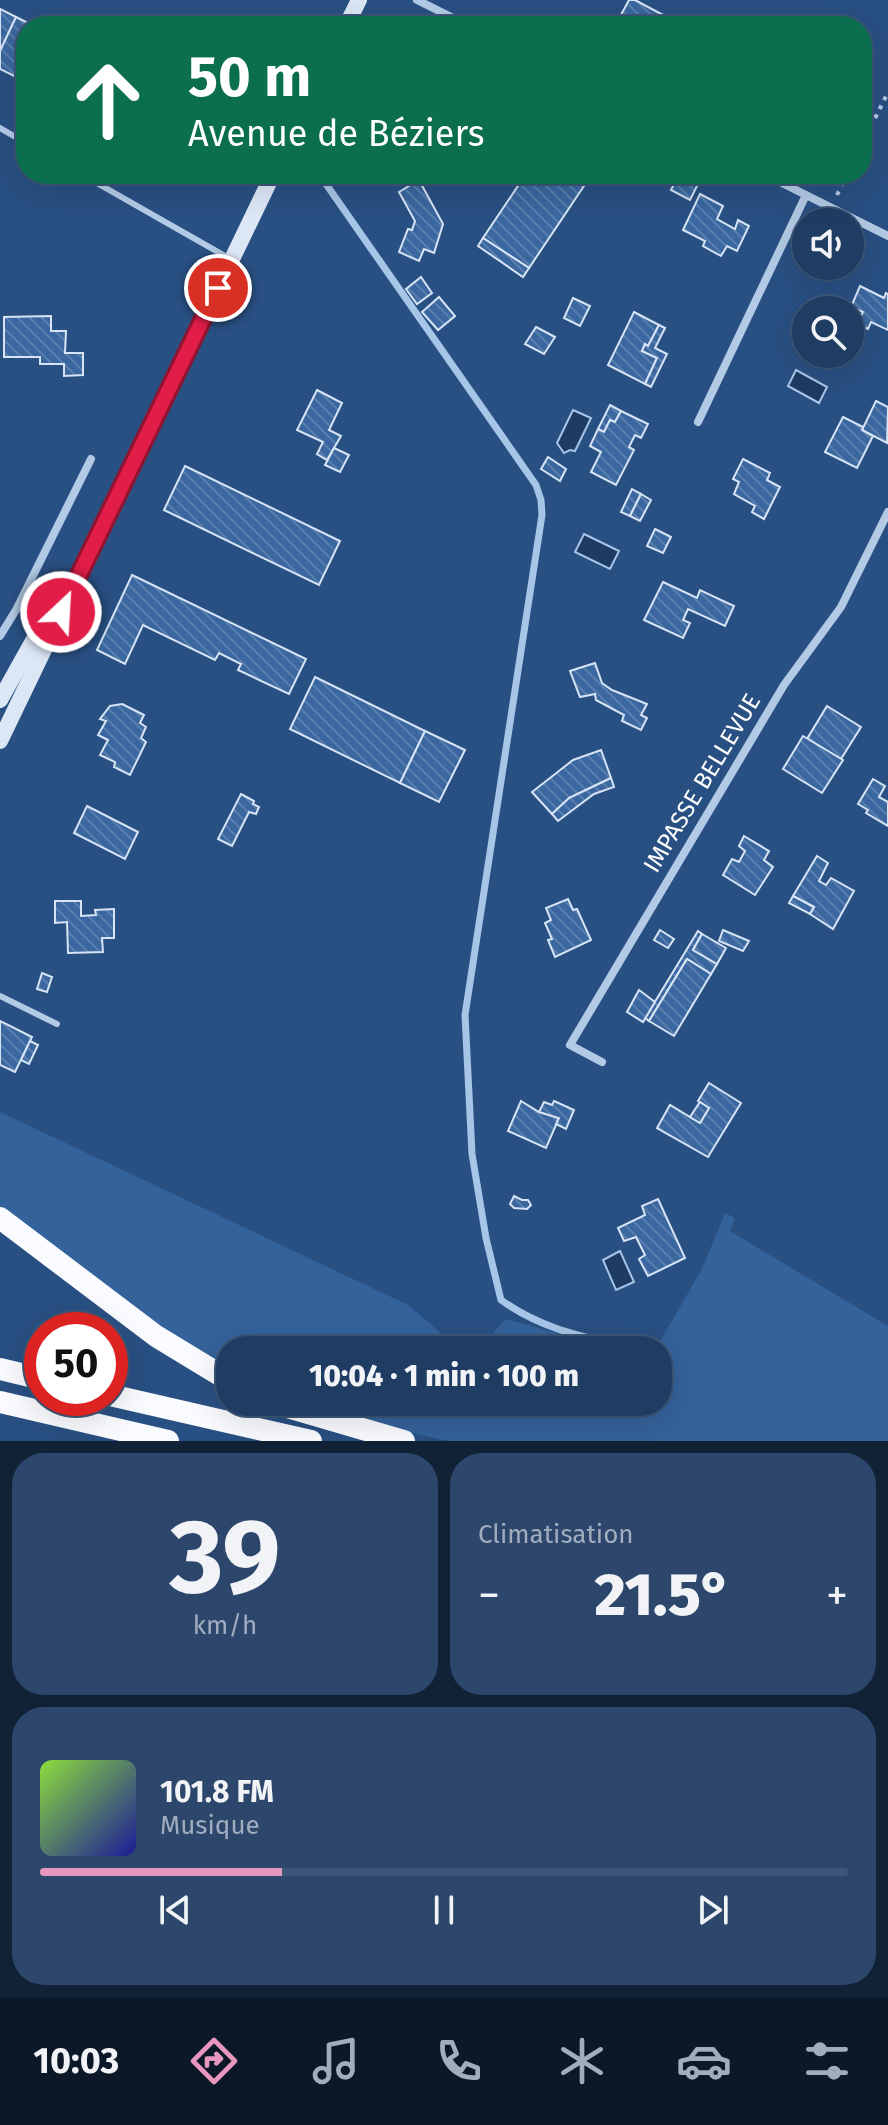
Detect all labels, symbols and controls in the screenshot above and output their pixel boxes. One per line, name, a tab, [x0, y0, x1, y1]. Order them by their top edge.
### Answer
text: 50 m	[188, 44, 311, 111]
icon: ahead	[56, 48, 160, 152]
text: Avenue de Béziers	[188, 112, 485, 156]
map controls	[792, 208, 864, 368]
button: sound	[792, 208, 864, 280]
pin	[184, 254, 252, 322]
icon: arrive	[196, 266, 240, 310]
button: search	[792, 296, 864, 368]
position arrow	[19, 570, 103, 654]
street label: IMPASSE BELLEVUE	[638, 689, 766, 877]
speed limit sign: 50	[24, 1312, 128, 1416]
text: 10:04 · 1 min · 100 m	[309, 1358, 579, 1394]
text: 39	[169, 1495, 281, 1620]
text: Climatisation	[478, 1519, 634, 1550]
text: 21.5°	[595, 1559, 731, 1631]
text: −	[478, 1569, 500, 1622]
text: +	[826, 1569, 848, 1622]
text: km/h	[193, 1610, 257, 1641]
text: 101.8 FM	[160, 1774, 274, 1810]
text: Musique	[160, 1810, 260, 1841]
icon: previous	[153, 1888, 197, 1932]
icon: pause	[422, 1888, 466, 1932]
icon: next	[691, 1888, 735, 1932]
icon: directions	[186, 2033, 242, 2089]
icon: music	[308, 2033, 364, 2089]
icon: phone	[431, 2033, 487, 2089]
icon: climate	[554, 2033, 610, 2089]
icon: car	[676, 2033, 732, 2089]
icon: filters	[799, 2033, 855, 2089]
text: 10:03	[33, 2039, 119, 2083]

